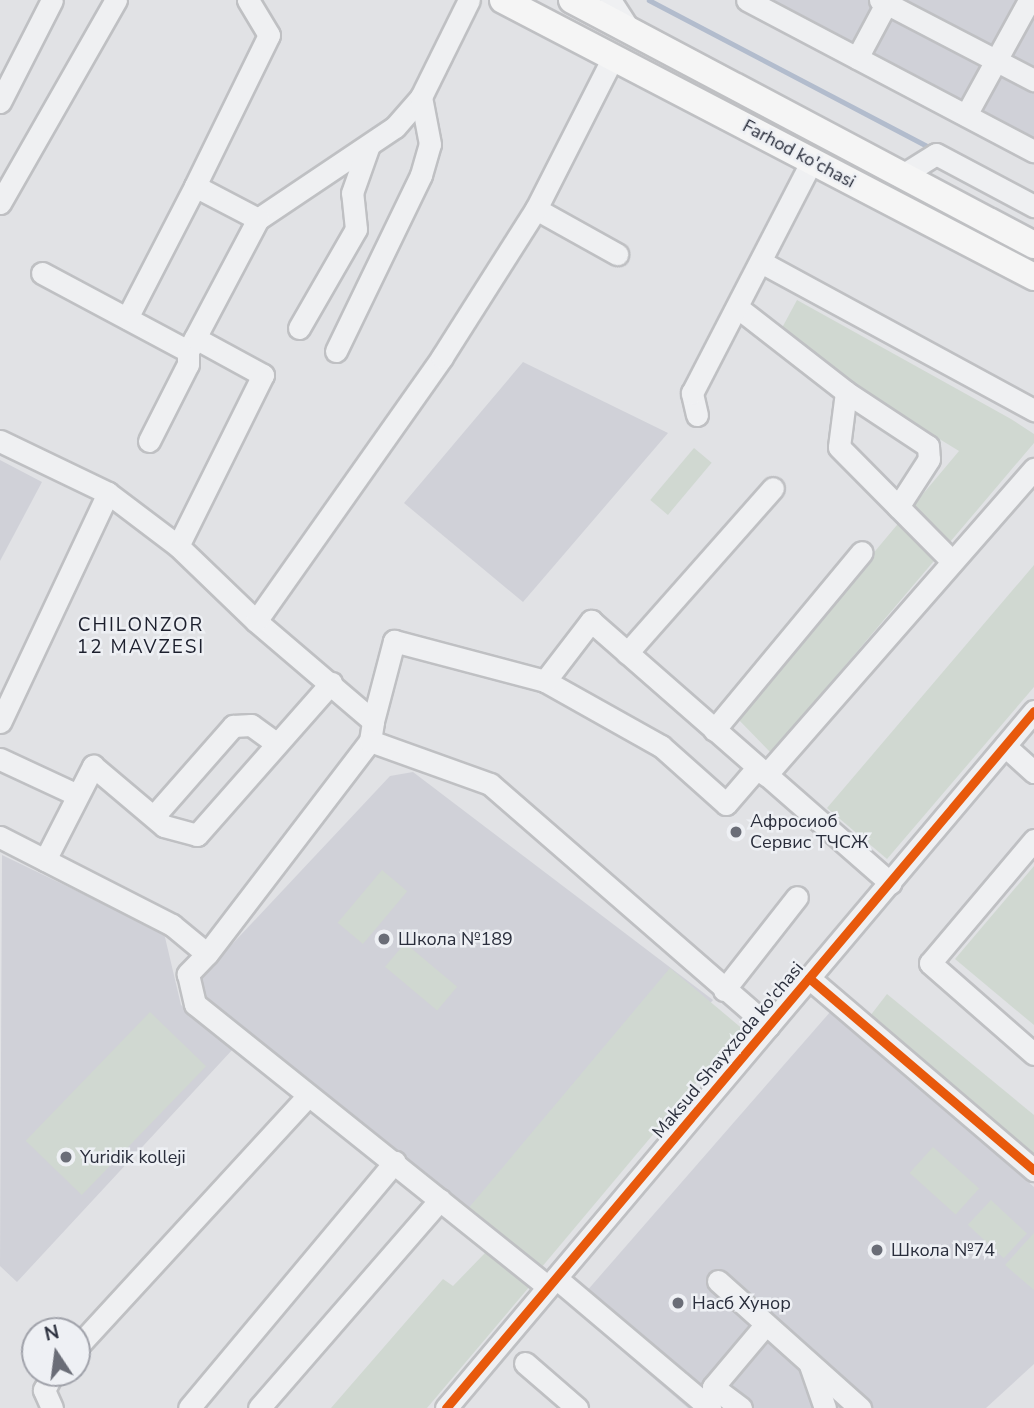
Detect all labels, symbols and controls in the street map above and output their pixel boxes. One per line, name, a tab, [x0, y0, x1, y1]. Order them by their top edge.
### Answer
street label: Farhod ko'chasi	[739, 115, 859, 193]
district label: CHILONZOR 12 MAVZESI	[78, 615, 204, 659]
place label: Афросиоб Сервис ТЧСЖ	[750, 811, 868, 854]
marker: Афросиоб Сервис ТЧСЖ	[728, 824, 744, 840]
place label: Школа №189	[398, 928, 513, 950]
marker: Школа №189	[376, 931, 392, 947]
street label: Maksud Shayxzoda ko'chasi	[648, 958, 808, 1142]
place label: Yuridik kolleji	[80, 1146, 186, 1168]
marker: Yuridik kolleji	[58, 1149, 74, 1165]
place label: Школа №74	[891, 1239, 995, 1261]
marker: Школа №74	[869, 1242, 885, 1258]
place label: Насб Хунор	[692, 1292, 791, 1314]
marker: Насб Хунор	[670, 1295, 686, 1311]
north arrow	[21, 1317, 91, 1387]
text: N	[42, 1319, 62, 1348]

